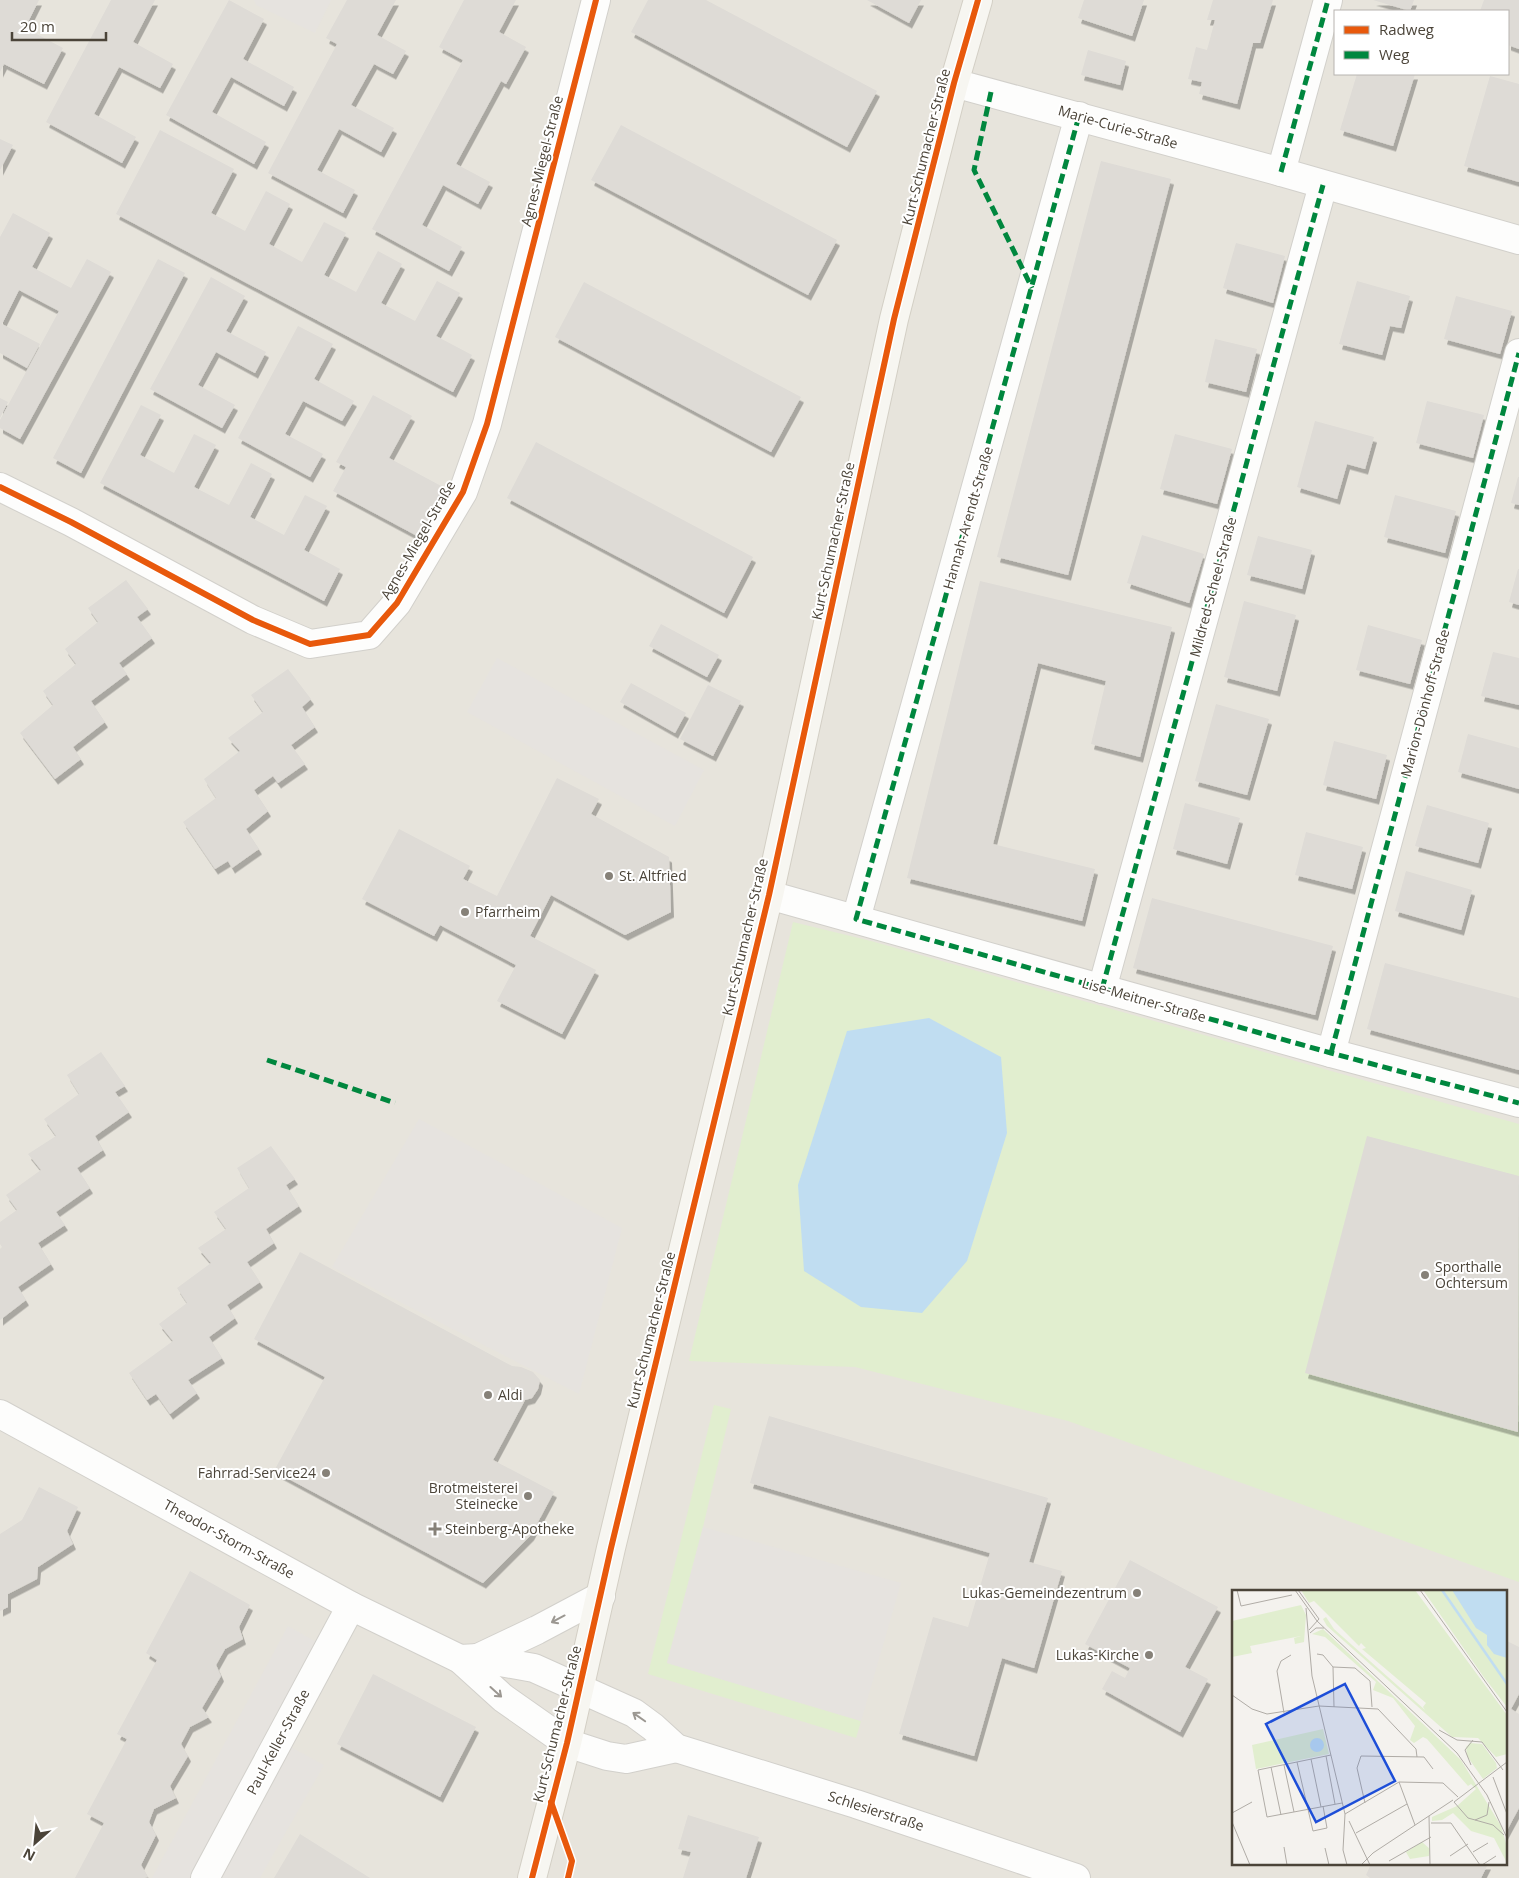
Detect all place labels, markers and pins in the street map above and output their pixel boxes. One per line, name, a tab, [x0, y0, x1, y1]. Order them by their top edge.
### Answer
place label: St. Altfried	[619, 866, 687, 885]
marker: St. Altfried	[603, 870, 615, 882]
place label: Pfarrheim	[475, 902, 540, 921]
marker: Pfarrheim	[459, 906, 471, 918]
place label: Sporthalle Ochtersum	[1435, 1257, 1508, 1292]
marker: Sporthalle Ochtersum	[1419, 1269, 1431, 1281]
place label: Aldi	[498, 1385, 523, 1404]
marker: Aldi	[482, 1389, 494, 1401]
place label: Fahrrad-Service24	[198, 1463, 316, 1482]
marker: Fahrrad-Service24	[320, 1467, 332, 1479]
place label: Brotmeisterei Steinecke	[429, 1478, 518, 1513]
marker: Brotmeisterei Steinecke	[522, 1490, 534, 1502]
place label: Steinberg-Apotheke	[445, 1519, 575, 1538]
marker: Steinberg-Apotheke	[429, 1523, 441, 1535]
place label: Lukas-Gemeindezentrum	[962, 1583, 1127, 1602]
marker: Lukas-Gemeindezentrum	[1131, 1587, 1143, 1599]
place label: Lukas-Kirche	[1056, 1645, 1139, 1664]
marker: Lukas-Kirche	[1143, 1649, 1155, 1661]

